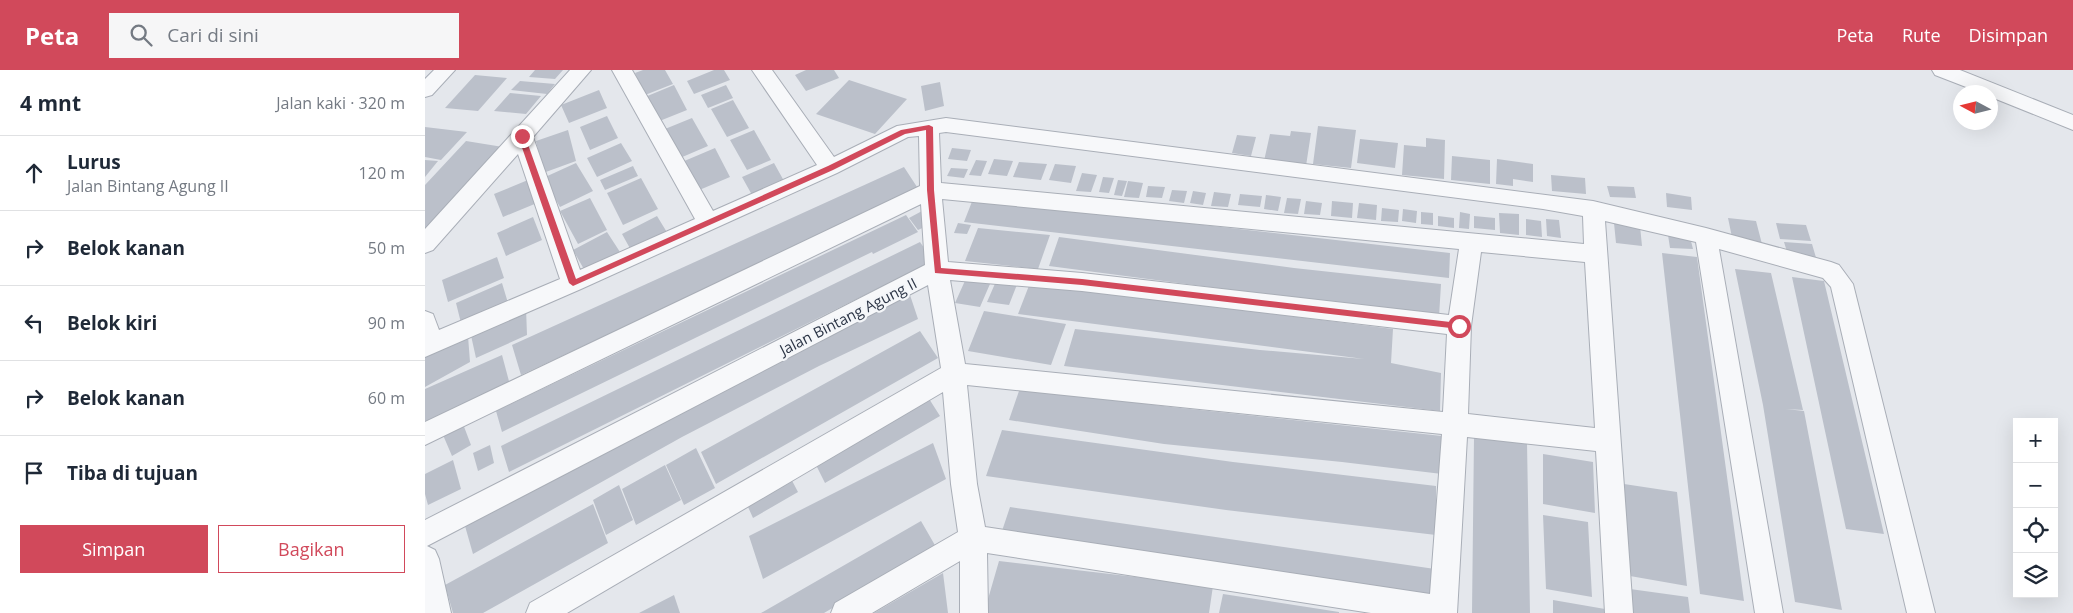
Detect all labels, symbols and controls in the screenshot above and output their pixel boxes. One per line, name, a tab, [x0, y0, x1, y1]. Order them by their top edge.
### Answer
search box	[109, 13, 459, 58]
text: Peta	[25, 19, 79, 52]
icon: search	[127, 21, 155, 49]
text: Cari di sini	[167, 22, 259, 48]
text: Peta	[1837, 23, 1874, 47]
text: Rute	[1902, 23, 1941, 47]
text: Disimpan	[1969, 23, 2048, 47]
north arrow	[1953, 85, 1998, 130]
text: 4 mnt	[20, 89, 81, 117]
text: Jalan kaki · 320 m	[276, 92, 405, 114]
route end	[511, 125, 534, 148]
text: Lurus	[67, 149, 121, 175]
icon: ahead	[20, 159, 48, 187]
text: 120 m	[359, 162, 405, 184]
text: Jalan Bintang Agung II	[67, 175, 229, 197]
icon: right	[20, 234, 48, 262]
text: Belok kanan	[67, 235, 185, 261]
text: 50 m	[368, 237, 405, 259]
street label: Jalan Bintang Agung II	[774, 273, 920, 360]
icon: left	[20, 309, 48, 337]
text: Belok kiri	[67, 310, 157, 336]
text: 90 m	[368, 312, 405, 334]
route start	[1448, 315, 1471, 338]
icon: right	[20, 384, 48, 412]
text: Belok kanan	[67, 385, 185, 411]
text: 60 m	[368, 387, 405, 409]
map controls	[2013, 418, 2058, 598]
button: +	[2013, 418, 2058, 463]
icon: arrive	[20, 459, 48, 487]
text: Tiba di tujuan	[67, 460, 198, 486]
button: −	[2013, 463, 2058, 508]
button: locate	[2013, 508, 2058, 553]
button: Simpan	[20, 525, 208, 573]
button: Bagikan	[218, 525, 405, 573]
button: layers	[2013, 553, 2058, 598]

